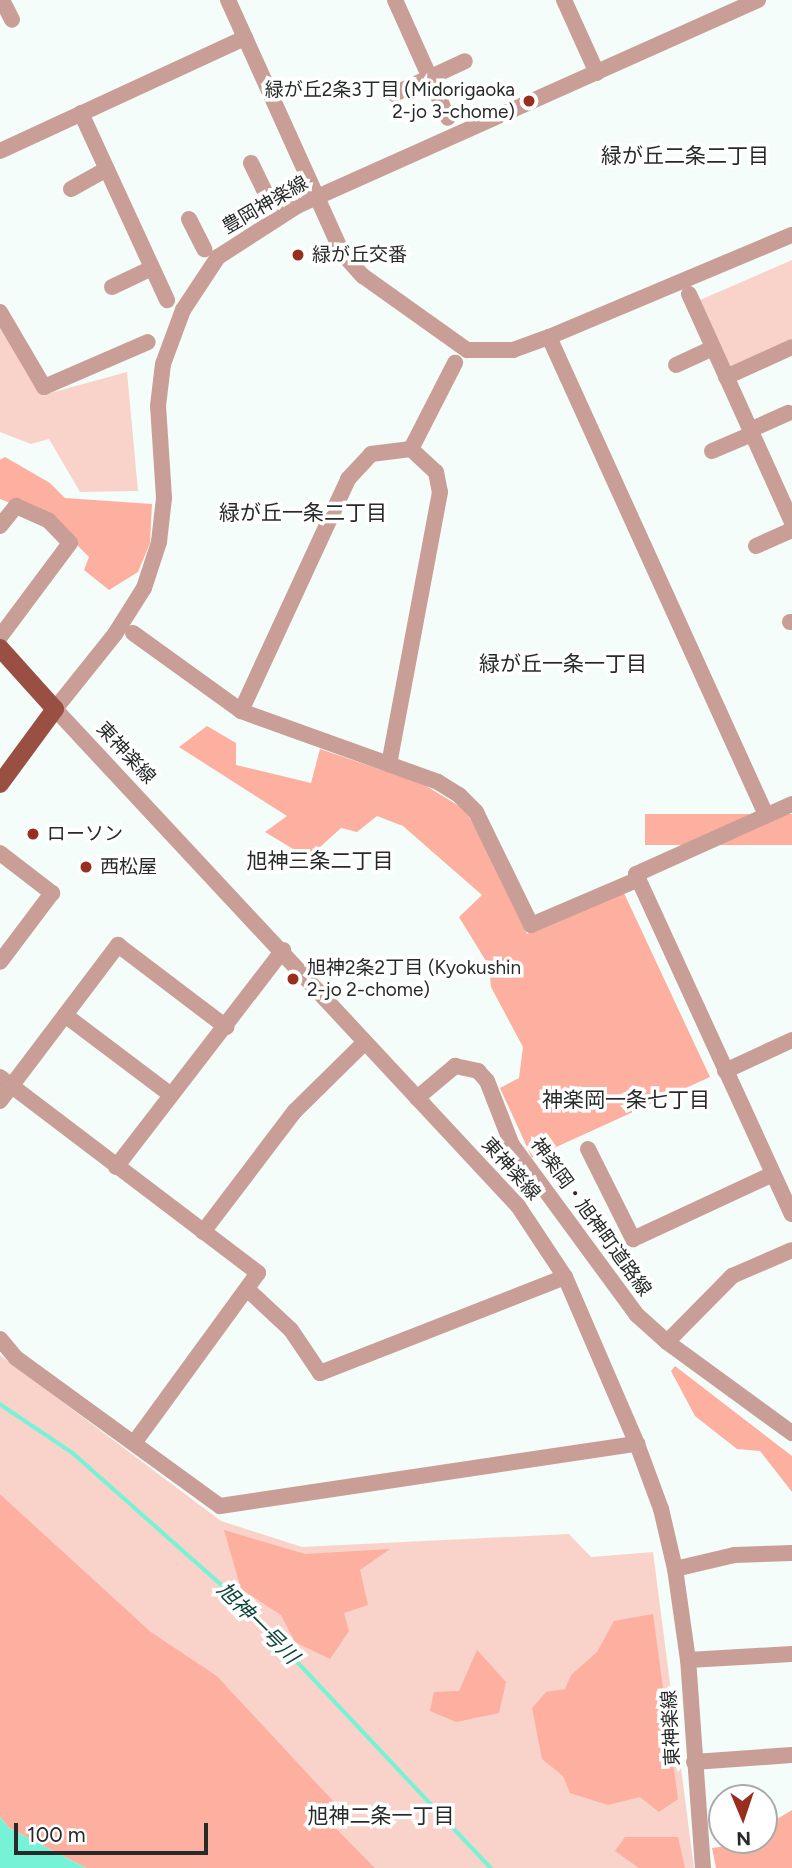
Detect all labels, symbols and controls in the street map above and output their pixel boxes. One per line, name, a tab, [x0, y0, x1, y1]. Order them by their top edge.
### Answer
place label: 緑が丘2条3丁目 (Midorigaoka 2-jo 3-chome)	[265, 79, 515, 123]
marker: 緑が丘2条3丁目 (Midorigaoka 2-jo 3-chome)	[521, 93, 537, 109]
district label: 緑が丘二条二丁目	[601, 143, 769, 169]
street label: 豊岡神楽線	[218, 171, 312, 239]
place label: 緑が丘交番	[312, 244, 407, 266]
marker: 緑が丘交番	[290, 247, 306, 263]
district label: 緑が丘一条二丁目	[219, 500, 387, 526]
district label: 緑が丘一条一丁目	[479, 651, 647, 677]
street label: 東神楽線	[92, 717, 160, 789]
place label: ローソン	[47, 823, 123, 845]
marker: ローソン	[25, 826, 41, 842]
district label: 旭神三条二丁目	[247, 848, 393, 874]
place label: 西松屋	[100, 856, 157, 878]
marker: 西松屋	[78, 859, 94, 875]
place label: 旭神2条2丁目 (Kyokushin 2-jo 2-chome)	[307, 957, 521, 1001]
marker: 旭神2条2丁目 (Kyokushin 2-jo 2-chome)	[285, 971, 301, 987]
district label: 神楽岡一条七丁目	[542, 1087, 710, 1113]
street label: 東神楽線	[477, 1133, 545, 1205]
street label: 神楽岡・旭神町道路線	[526, 1133, 656, 1301]
water label: 旭神一号川	[212, 1577, 304, 1669]
street label: 東神楽線	[658, 1689, 684, 1767]
north arrow	[708, 1784, 778, 1854]
district label: 旭神二条一丁目	[308, 1803, 454, 1829]
scale bar	[18, 1808, 212, 1852]
text: 100 m	[27, 1822, 86, 1847]
text: N	[736, 1827, 751, 1850]

